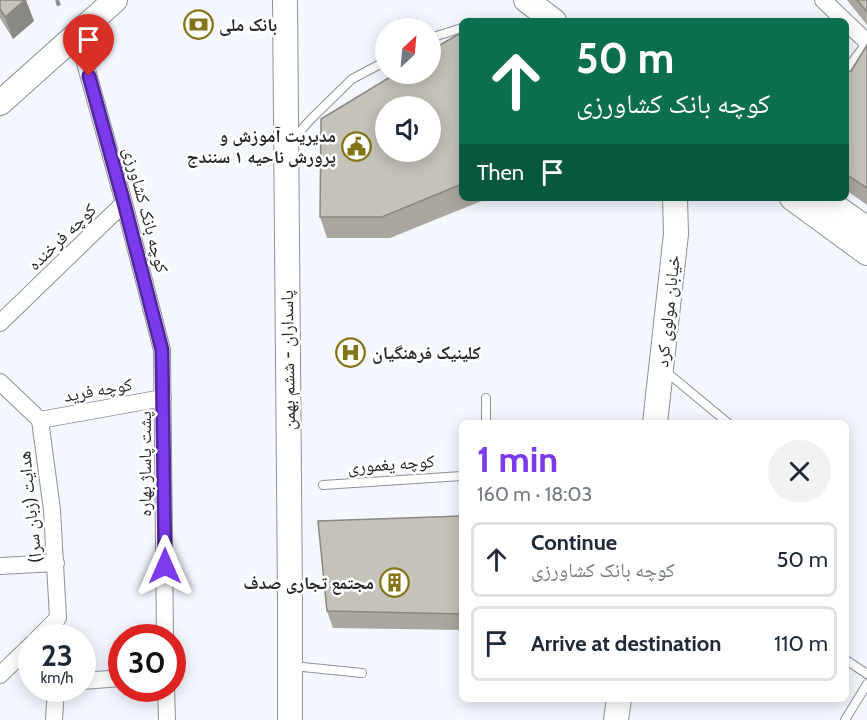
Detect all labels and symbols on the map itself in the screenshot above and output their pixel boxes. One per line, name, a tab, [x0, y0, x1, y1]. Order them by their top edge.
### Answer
bank icon: بانک ملی	[182, 9, 214, 41]
pin	[63, 14, 114, 76]
place label: بانک ملی	[219, 14, 277, 36]
north arrow	[375, 18, 441, 84]
place label: مدیریت آموزش و پرورش ناحیه ۱ سنندج	[187, 125, 336, 168]
public building icon: مدیریت آموزش و پرورش ناحیه ۱ سنندج	[341, 130, 373, 162]
street label: کوچه بانک کشاورزی	[119, 145, 174, 276]
street label: کوچه فرخنده	[23, 199, 101, 275]
street label: خیابان مولوی کرد	[651, 254, 685, 368]
street label: پاسداران - ششم بهمن	[276, 290, 301, 430]
hospital icon: کلینیک فرهنگیان	[335, 337, 367, 369]
place label: کلینیک فرهنگیان	[372, 342, 481, 364]
street label: کوچه فرید	[62, 373, 134, 407]
street label: پشت پاساژ بهاره	[134, 411, 156, 517]
street label: هدایت (زبان سرا)	[13, 450, 47, 564]
street label: کوچه یغموری	[347, 450, 436, 478]
position arrow	[133, 534, 197, 598]
building icon: مجتمع تجاری صدف	[379, 567, 411, 599]
place label: مجتمع تجاری صدف	[243, 572, 374, 595]
speed limit sign: 30	[108, 624, 186, 702]

